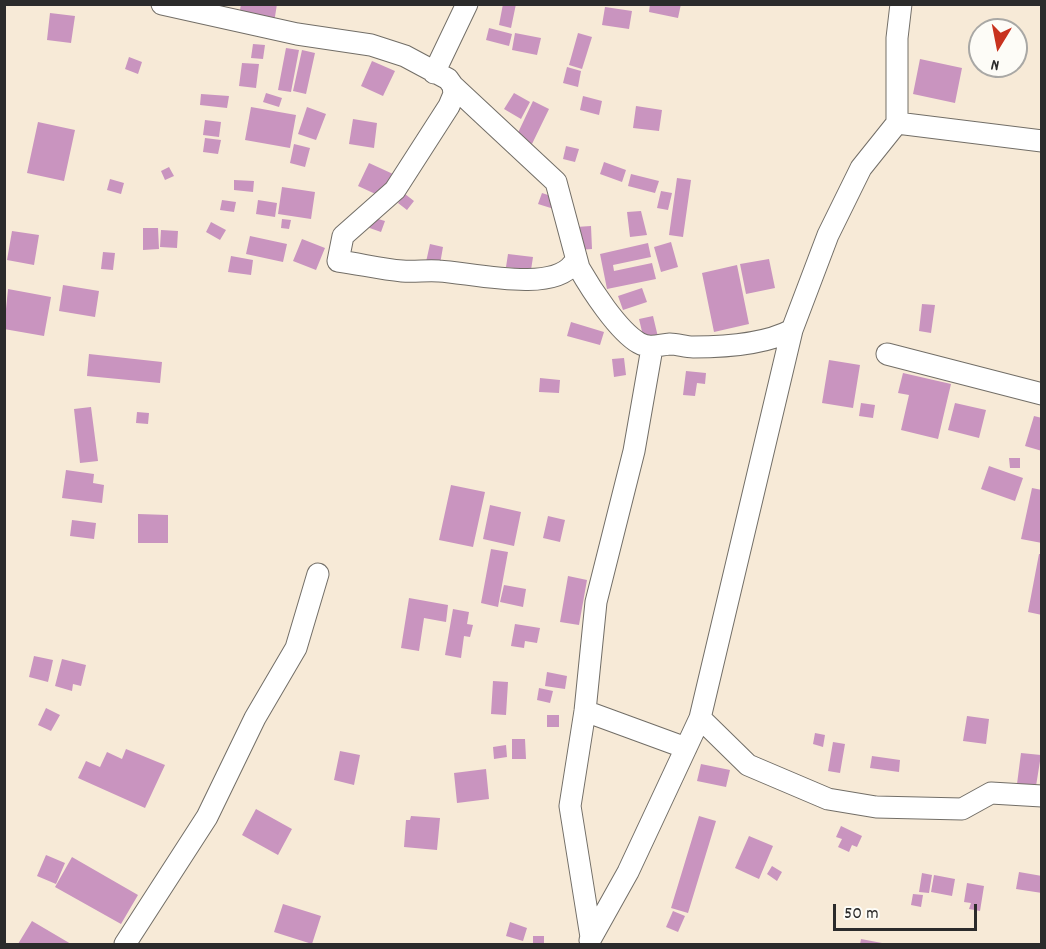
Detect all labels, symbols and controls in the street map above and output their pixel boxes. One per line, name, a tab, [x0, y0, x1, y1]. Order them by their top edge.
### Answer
north arrow	[968, 18, 1028, 78]
text: N	[989, 52, 1001, 76]
scale bar	[836, 892, 980, 930]
text: 50 m	[844, 902, 879, 927]

